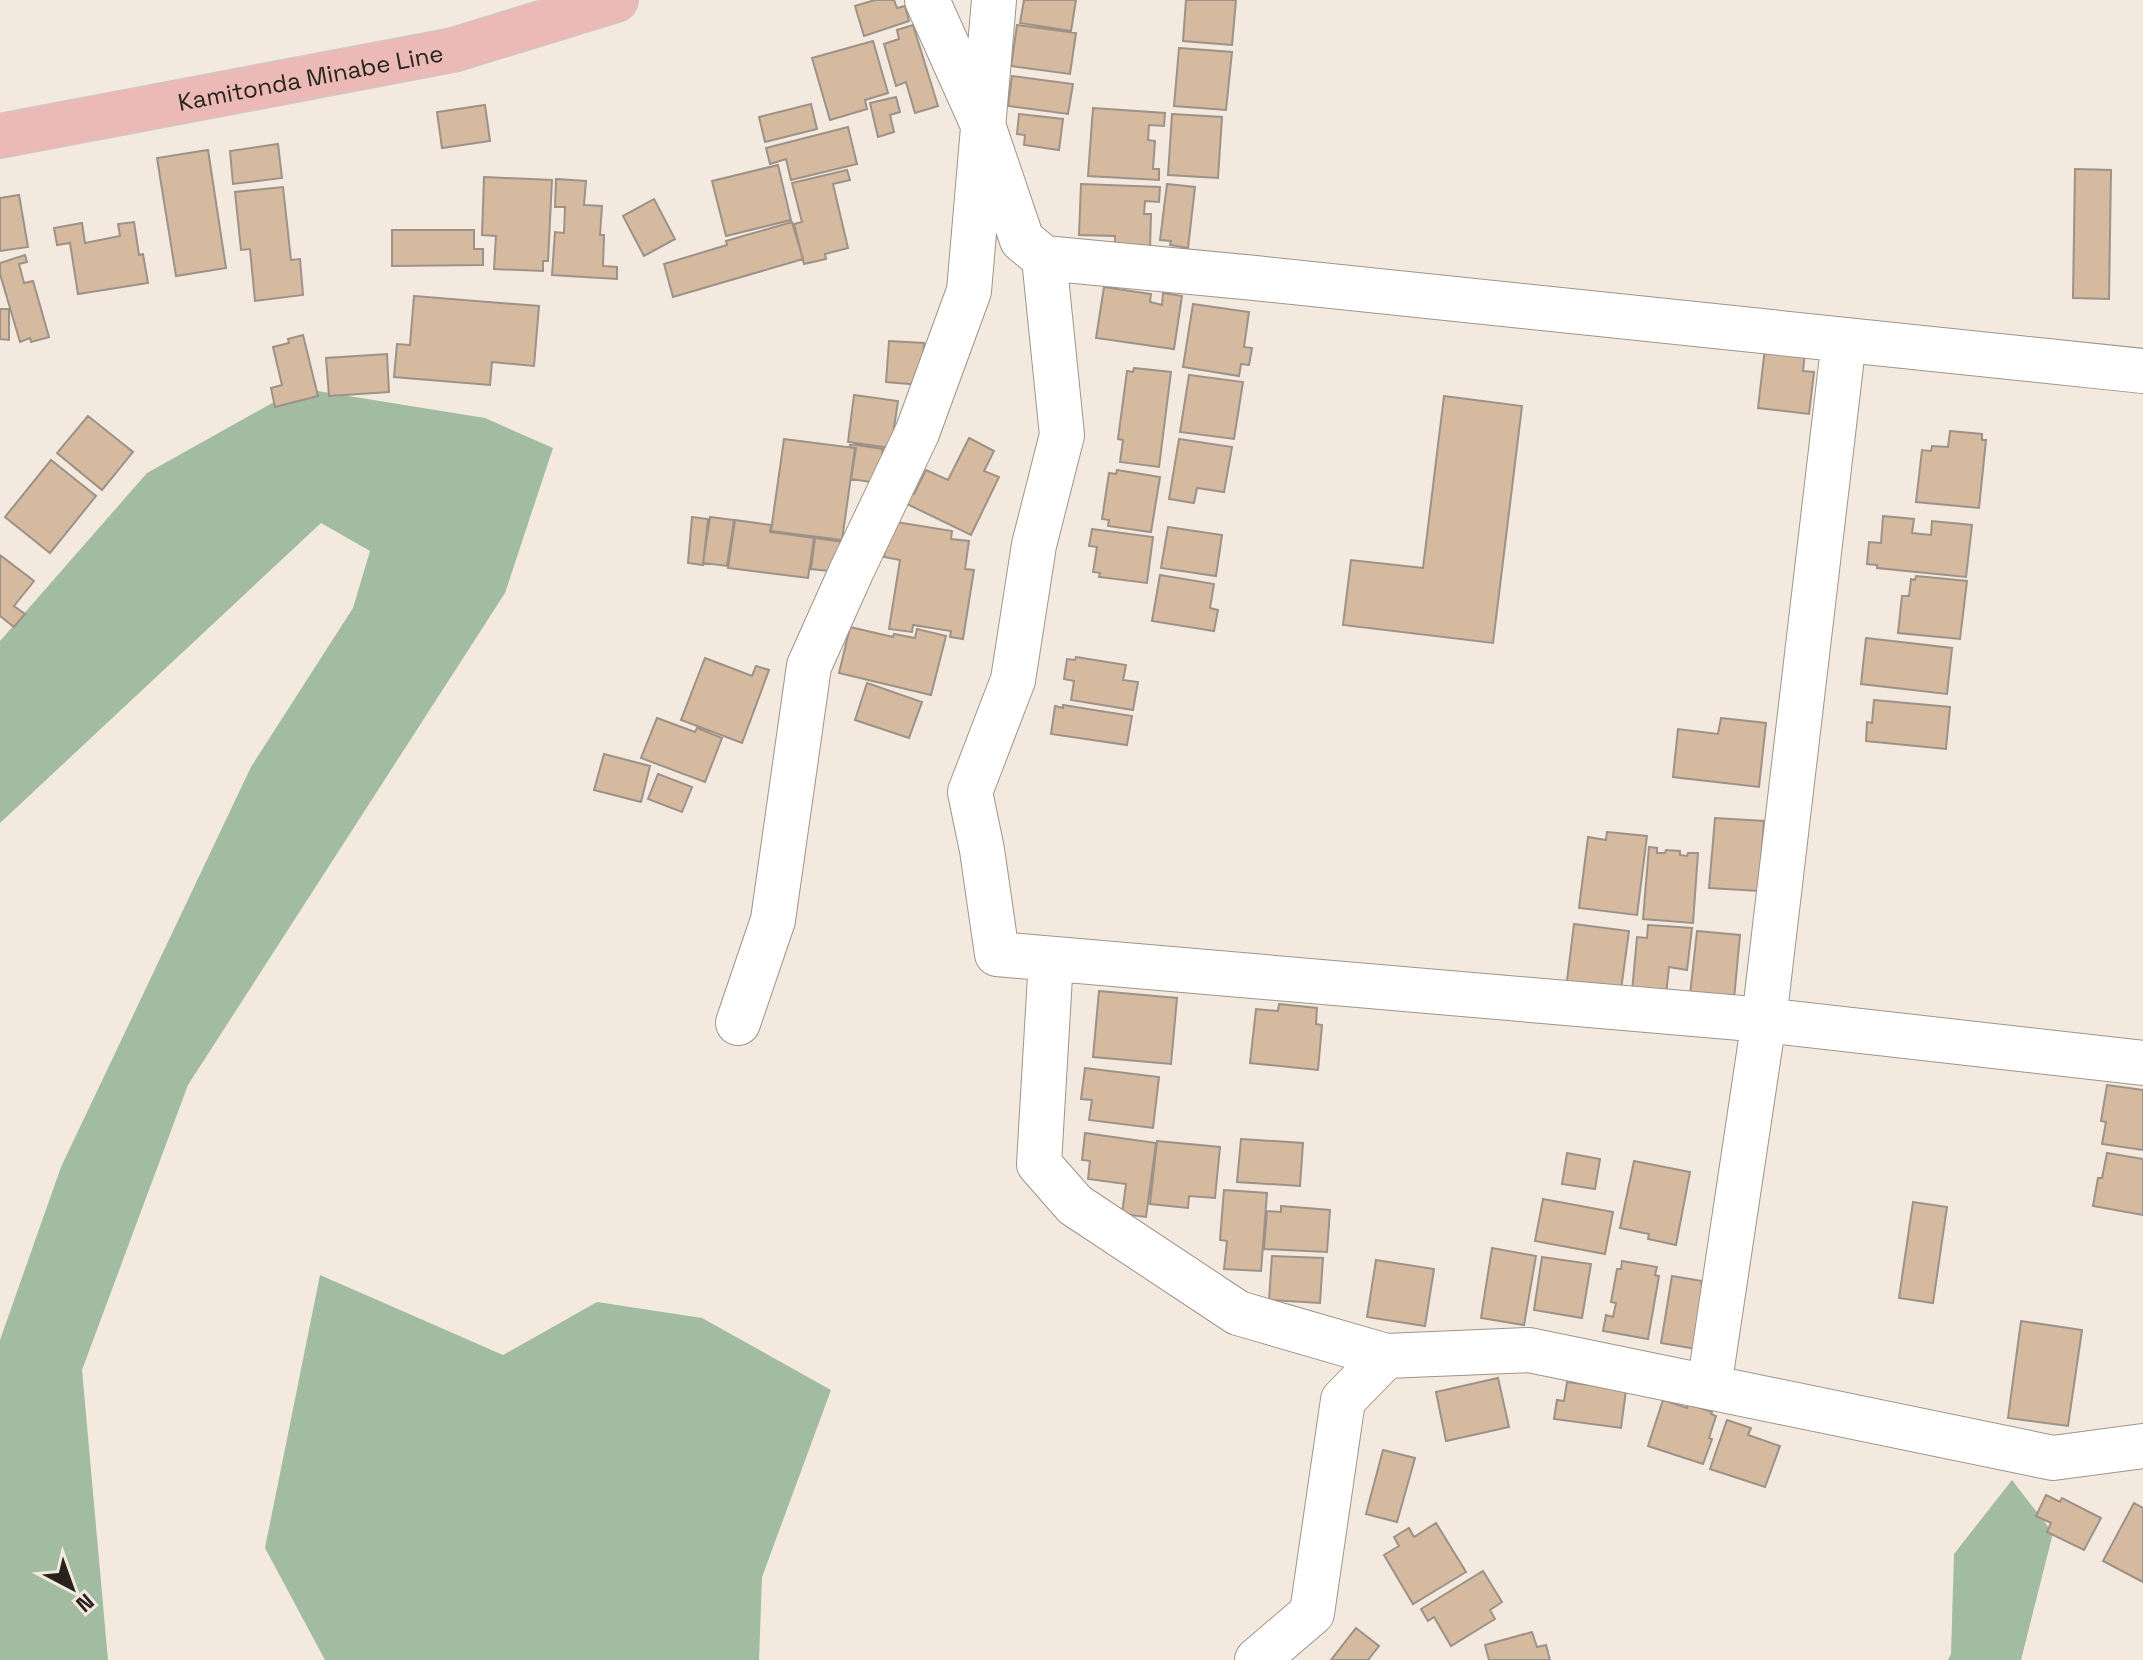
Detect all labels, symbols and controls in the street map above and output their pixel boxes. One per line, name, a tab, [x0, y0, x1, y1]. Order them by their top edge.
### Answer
street label: Kamitonda Minabe Line	[175, 37, 446, 117]
north arrow	[32, 1548, 112, 1628]
text: N	[70, 1588, 100, 1618]

